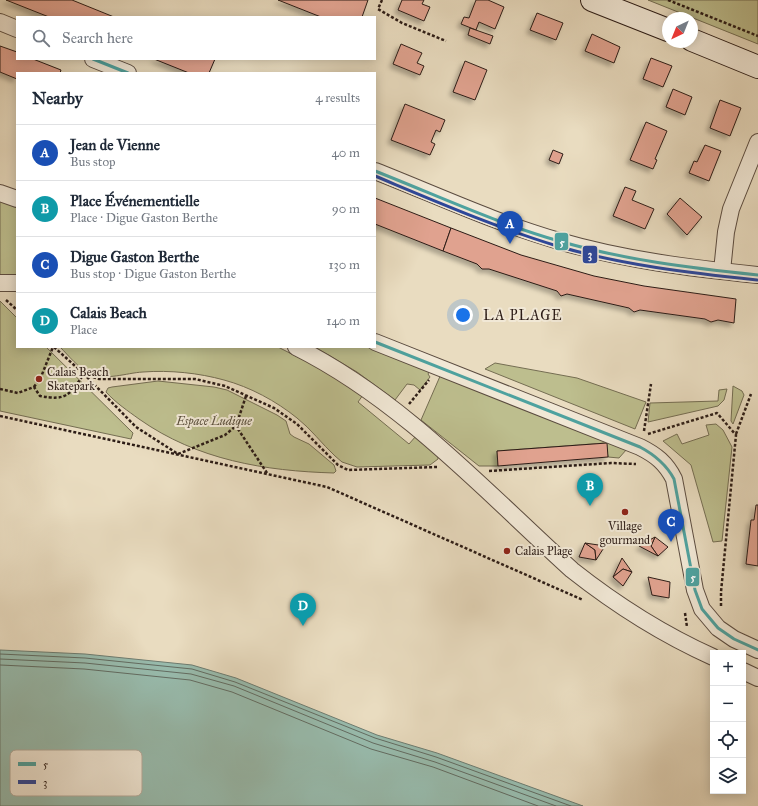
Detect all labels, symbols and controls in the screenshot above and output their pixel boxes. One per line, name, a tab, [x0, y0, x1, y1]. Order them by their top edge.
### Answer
north arrow	[662, 12, 698, 48]
search box	[16, 16, 376, 60]
icon: search	[30, 27, 52, 49]
text: Search here	[62, 29, 133, 47]
text: Nearby	[32, 88, 83, 109]
text: 4 results	[315, 90, 360, 106]
text: Jean de Vienne	[70, 136, 160, 154]
text: A	[41, 145, 49, 161]
text: 40 m	[331, 145, 360, 161]
text: Bus stop	[70, 154, 116, 170]
text: Place Événementielle	[70, 192, 200, 210]
text: B	[41, 201, 49, 217]
text: 90 m	[332, 201, 360, 217]
text: Place · Digue Gaston Berthe	[70, 210, 218, 226]
pin: A	[497, 211, 523, 244]
line badge: 5	[554, 232, 569, 251]
text: 5	[559, 236, 565, 249]
line badge: 3	[582, 245, 598, 264]
text: Digue Gaston Berthe	[70, 248, 199, 266]
text: 3	[588, 248, 592, 262]
text: C	[41, 257, 49, 273]
text: 130 m	[328, 257, 360, 273]
text: Bus stop · Digue Gaston Berthe	[70, 266, 236, 282]
text: Calais Beach	[70, 304, 147, 322]
your location	[453, 305, 473, 325]
district label: LA PLAGE	[483, 307, 563, 324]
text: D	[40, 313, 50, 329]
text: 140 m	[326, 313, 360, 329]
text: Place	[70, 322, 97, 338]
place label: Calais Beach Skatepark	[47, 365, 109, 393]
marker: Calais Beach Skatepark	[34, 374, 44, 384]
park label: Espace Ludique	[175, 414, 252, 429]
pin: B	[577, 473, 603, 506]
marker: Village gourmand	[620, 507, 630, 517]
pin: C	[658, 509, 684, 542]
place label: Village gourmand	[600, 519, 650, 548]
place label: Calais Plage	[515, 544, 573, 559]
marker: Calais Plage	[502, 546, 512, 556]
line badge: 5	[685, 567, 700, 587]
text: 5	[690, 571, 696, 584]
pin: D	[290, 593, 316, 626]
map controls	[710, 650, 746, 794]
button: +	[710, 650, 746, 686]
button: −	[710, 686, 746, 722]
button: locate	[710, 722, 746, 758]
legend	[10, 750, 142, 796]
text: 5	[43, 758, 48, 771]
button: layers	[710, 758, 746, 794]
text: 3	[43, 776, 47, 789]

